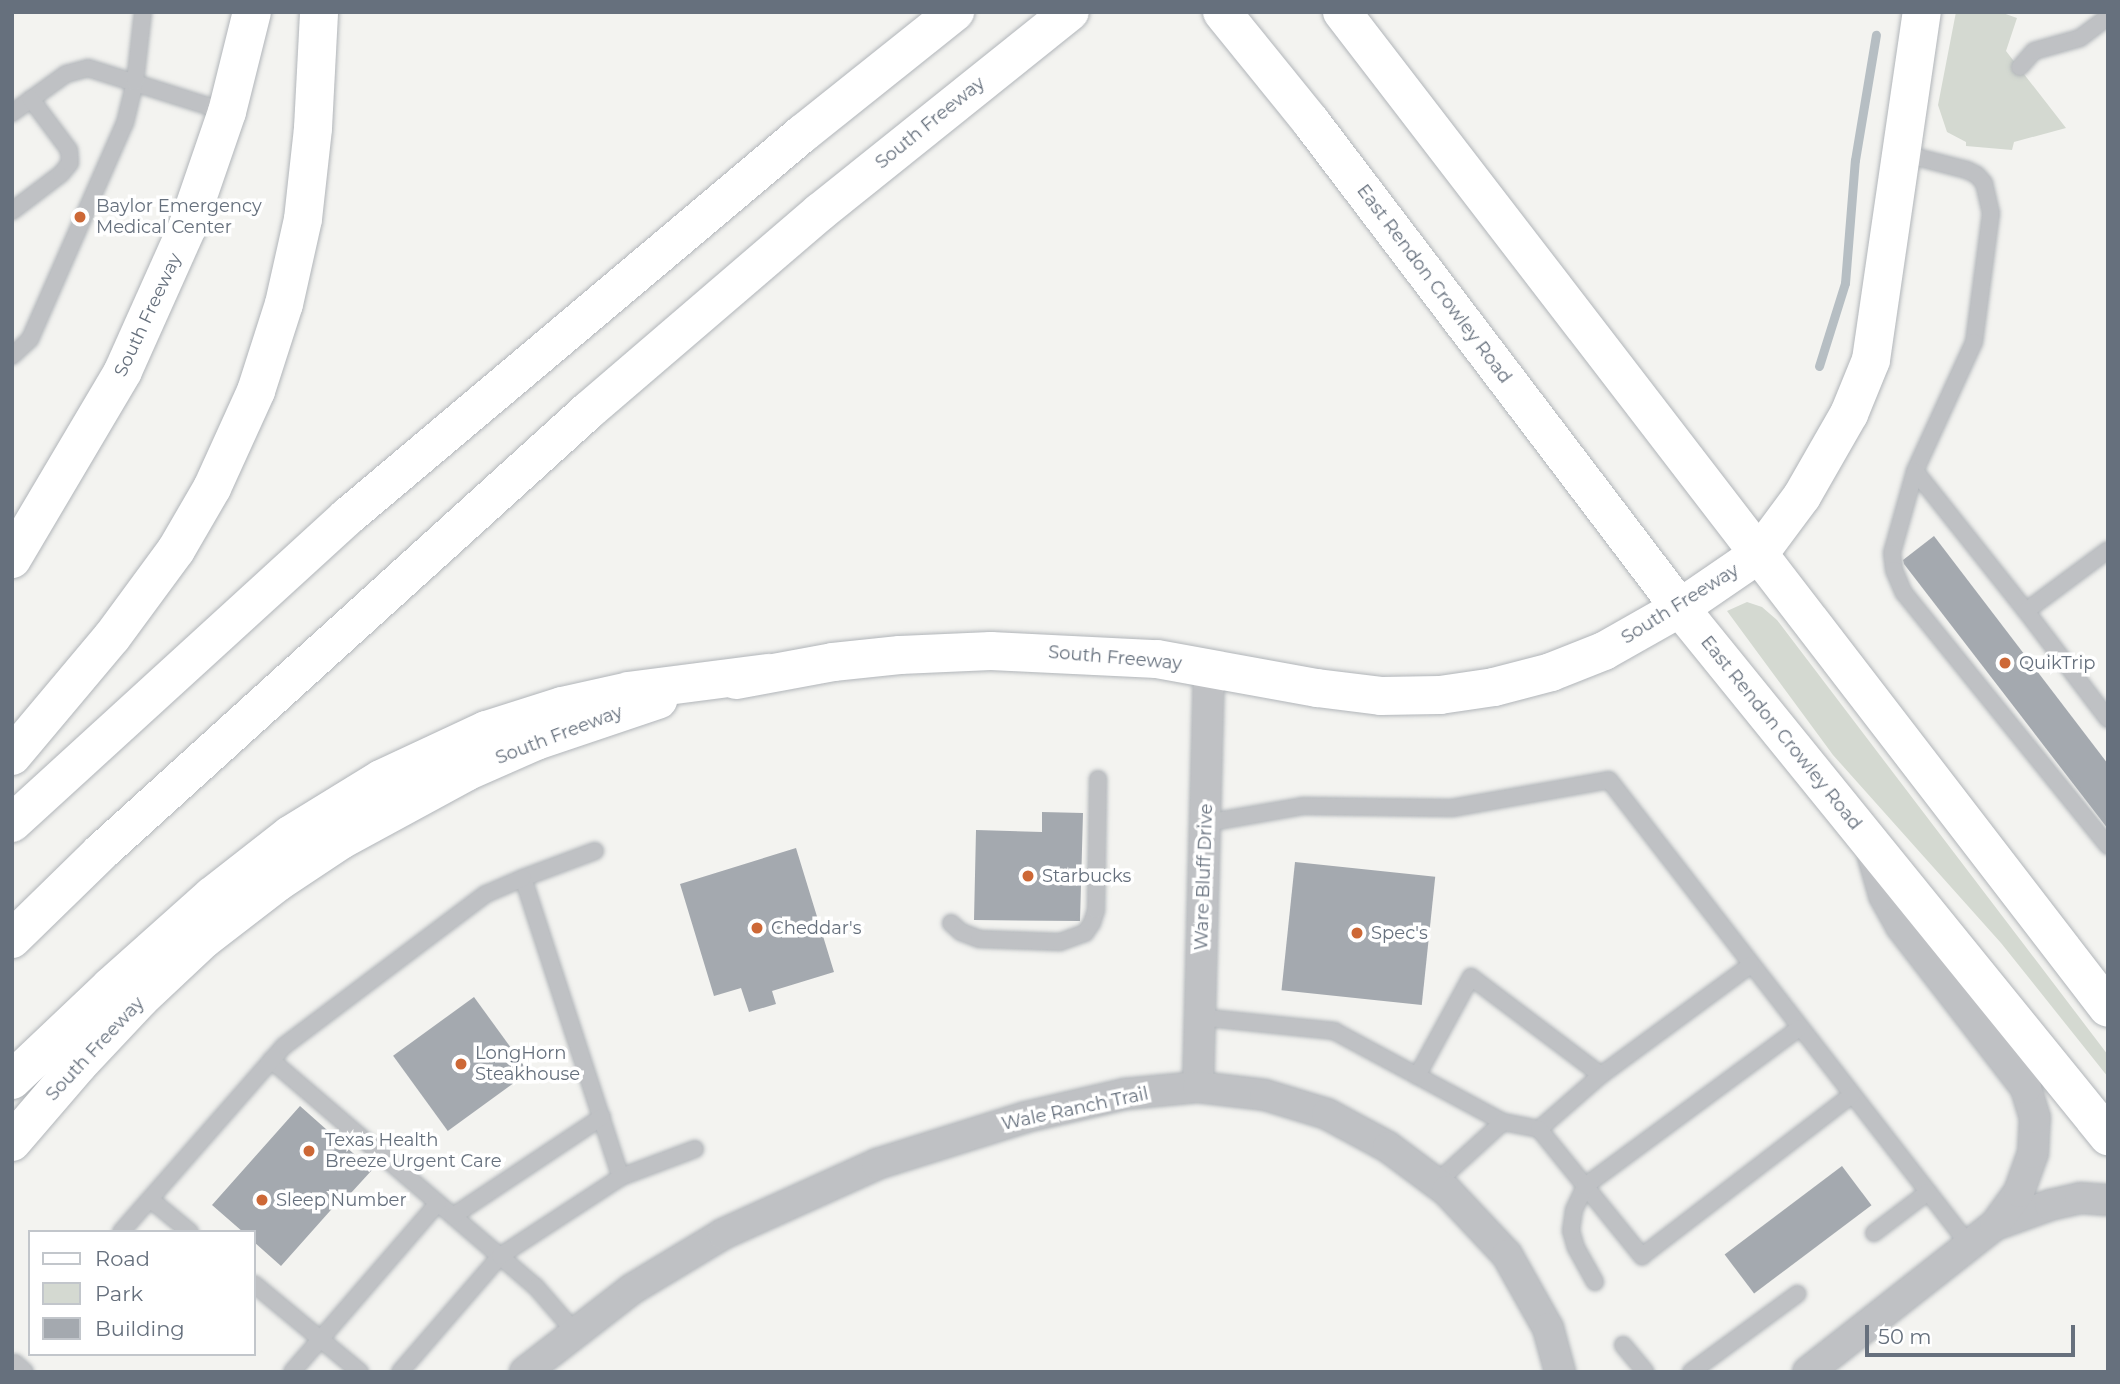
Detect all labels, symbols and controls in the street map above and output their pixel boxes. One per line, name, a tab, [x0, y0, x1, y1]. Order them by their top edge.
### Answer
street label: South Freeway	[871, 72, 989, 174]
street label: East Rendon Crowley Road	[1352, 180, 1516, 388]
place label: Baylor Emergency Medical Center	[96, 196, 262, 238]
marker: Baylor Emergency Medical Center	[70, 207, 90, 227]
street label: South Freeway	[110, 250, 186, 380]
street label: South Freeway	[1617, 559, 1743, 649]
street label: East Rendon Crowley Road	[1696, 632, 1866, 834]
street label: South Freeway	[1047, 641, 1183, 675]
place label: QuikTrip	[2019, 652, 2095, 674]
marker: QuikTrip	[1997, 655, 2013, 671]
street label: South Freeway	[493, 701, 625, 769]
street label: Ware Bluff Drive	[1191, 803, 1217, 951]
place label: Starbucks	[1042, 865, 1131, 887]
marker: Starbucks	[1020, 868, 1036, 884]
place label: Cheddar's	[771, 917, 861, 939]
marker: Cheddar's	[749, 920, 765, 936]
place label: Spec's	[1371, 922, 1428, 944]
marker: Spec's	[1349, 925, 1365, 941]
street label: South Freeway	[41, 993, 149, 1105]
place label: LongHorn Steakhouse	[475, 1043, 580, 1086]
marker: LongHorn Steakhouse	[453, 1056, 469, 1072]
street label: Wale Ranch Trail	[1000, 1083, 1150, 1135]
place label: Texas Health Breeze Urgent Care	[325, 1130, 502, 1172]
marker: Texas Health Breeze Urgent Care	[299, 1141, 319, 1161]
place label: Sleep Number	[276, 1189, 407, 1211]
marker: Sleep Number	[254, 1192, 270, 1208]
legend	[28, 1230, 256, 1356]
text: Road	[95, 1246, 150, 1271]
text: Park	[95, 1281, 143, 1306]
scale bar	[1868, 1310, 2078, 1354]
text: Building	[95, 1316, 185, 1341]
text: 50 m	[1878, 1324, 1932, 1349]

